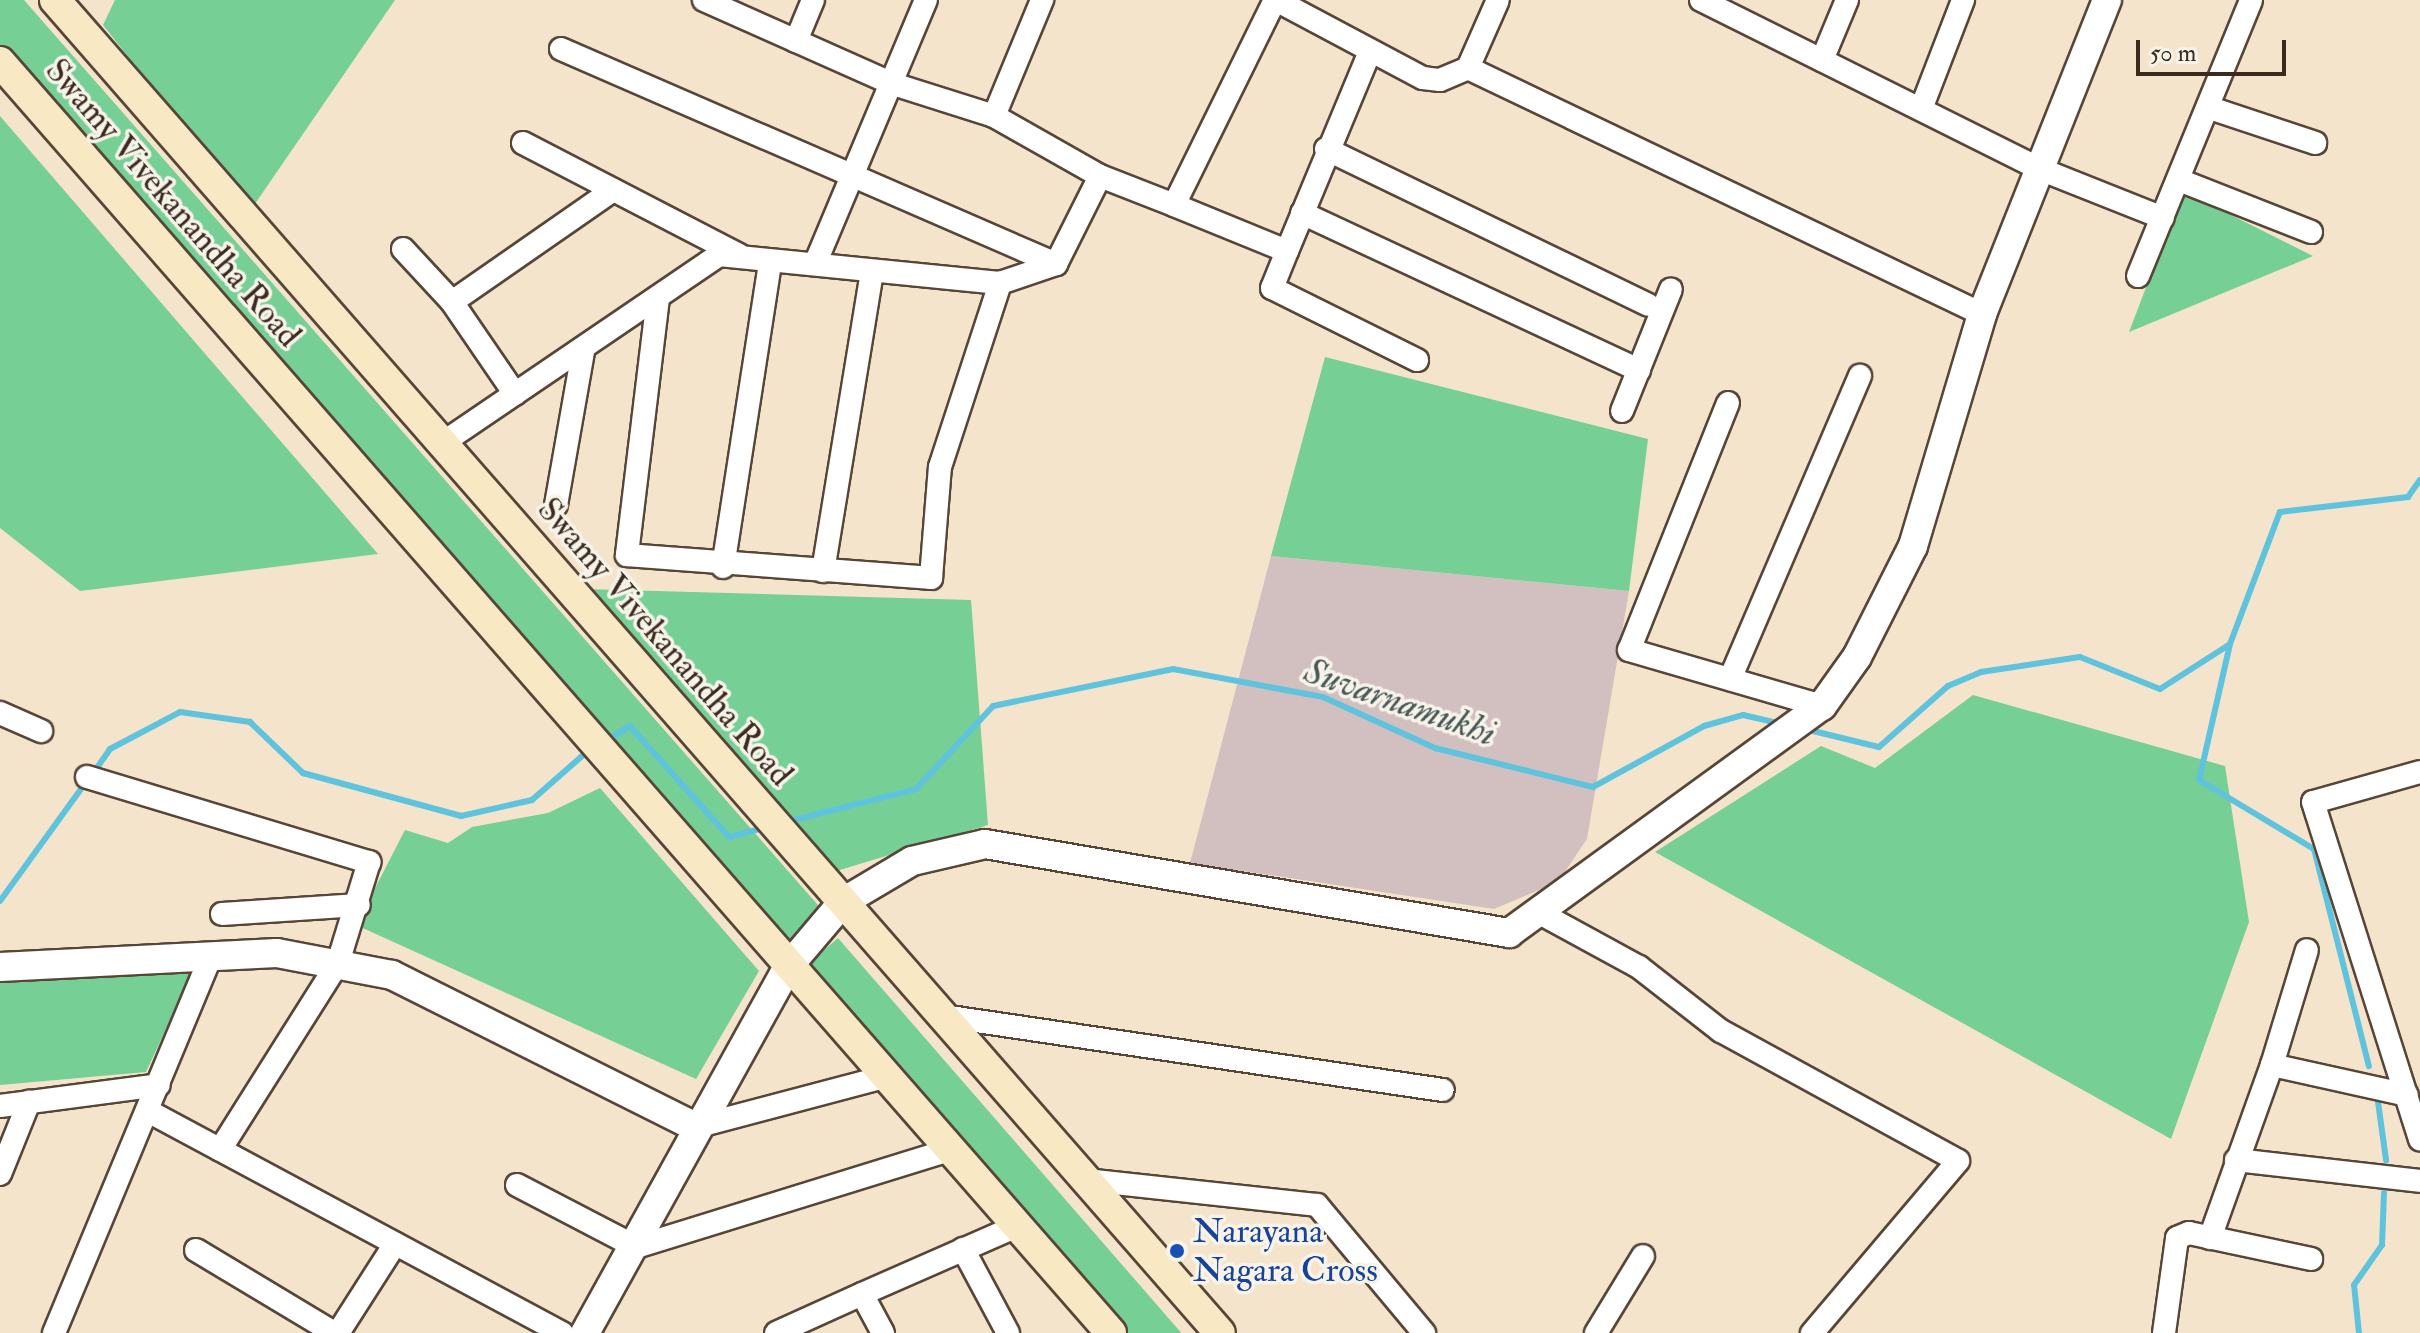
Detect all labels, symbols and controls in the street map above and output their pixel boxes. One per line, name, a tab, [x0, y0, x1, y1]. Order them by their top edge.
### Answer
scale bar	[2140, 24, 2290, 74]
text: 50 m	[2150, 38, 2196, 69]
street label: Swamy Vivekanandha Road	[37, 51, 309, 355]
street label: Swamy Vivekanandha Road	[529, 490, 801, 794]
water label: Suvarnamukhi	[1299, 649, 1501, 755]
place label: Narayana Nagara Cross	[1193, 1211, 1378, 1290]
marker: Narayana Nagara Cross	[1168, 1242, 1186, 1260]

